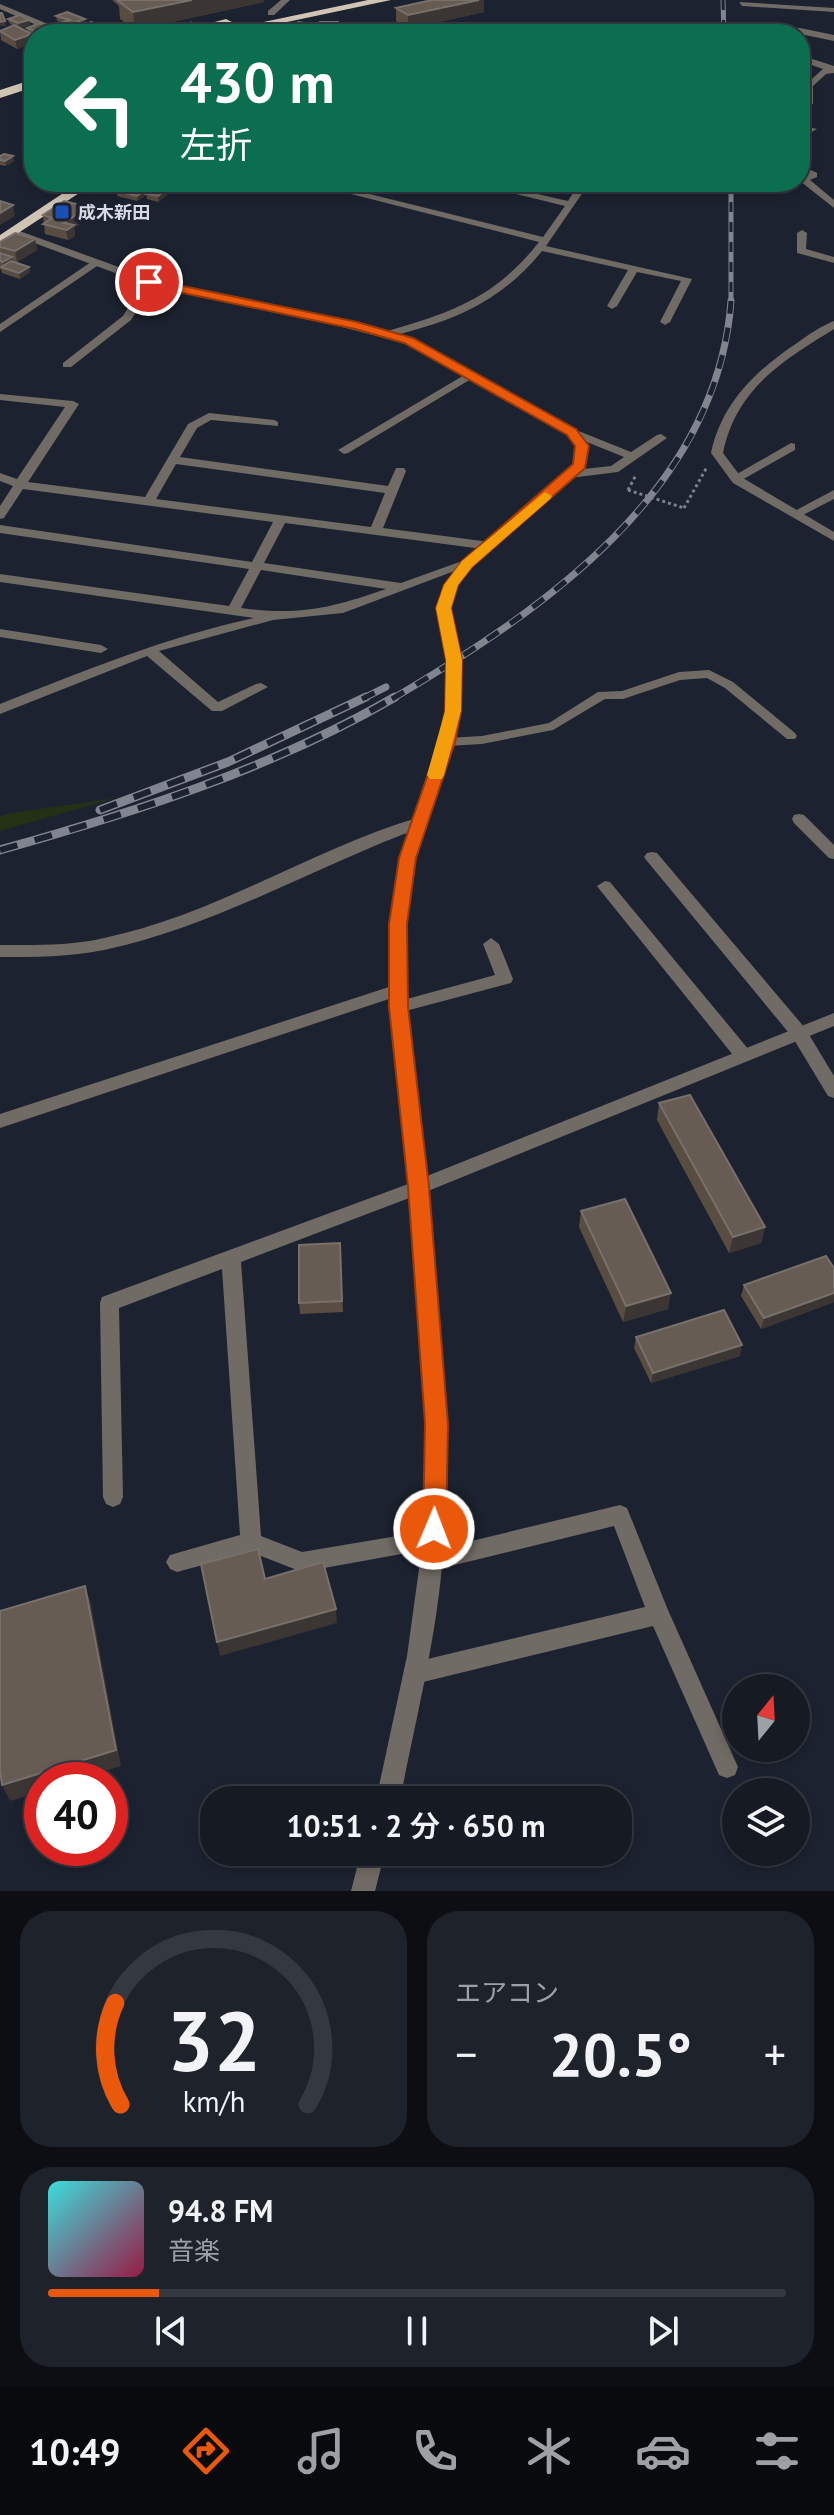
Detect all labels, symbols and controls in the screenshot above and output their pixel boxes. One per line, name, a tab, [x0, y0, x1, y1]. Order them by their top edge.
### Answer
text: 430 m	[180, 46, 335, 118]
icon: left	[48, 56, 152, 160]
text: 左折	[180, 121, 252, 168]
place label: 成木新田	[78, 201, 150, 224]
marker: 成木新田	[53, 203, 71, 221]
pin	[115, 248, 183, 316]
icon: arrive	[127, 260, 171, 304]
position arrow	[392, 1487, 476, 1571]
north arrow	[722, 1674, 810, 1762]
map controls	[722, 1674, 810, 1866]
speed limit sign: 40	[24, 1762, 128, 1866]
button: layers	[722, 1778, 810, 1866]
text: 10:51 · 2 分 · 650 m	[286, 1806, 546, 1845]
text: エアコン	[455, 1976, 559, 2009]
text: 32	[166, 1986, 261, 2094]
text: 20.5°	[549, 2015, 692, 2093]
text: −	[455, 2025, 477, 2082]
text: +	[764, 2025, 786, 2082]
text: km/h	[182, 2083, 245, 2120]
text: 94.8 FM	[168, 2191, 273, 2230]
text: 音楽	[168, 2234, 220, 2267]
icon: previous	[149, 2309, 193, 2353]
icon: pause	[395, 2309, 439, 2353]
icon: next	[641, 2309, 685, 2353]
icon: directions	[178, 2423, 234, 2479]
icon: music	[293, 2423, 349, 2479]
icon: phone	[407, 2423, 463, 2479]
icon: climate	[521, 2423, 577, 2479]
icon: car	[635, 2423, 691, 2479]
icon: filters	[749, 2423, 805, 2479]
text: 10:49	[29, 2428, 120, 2475]

